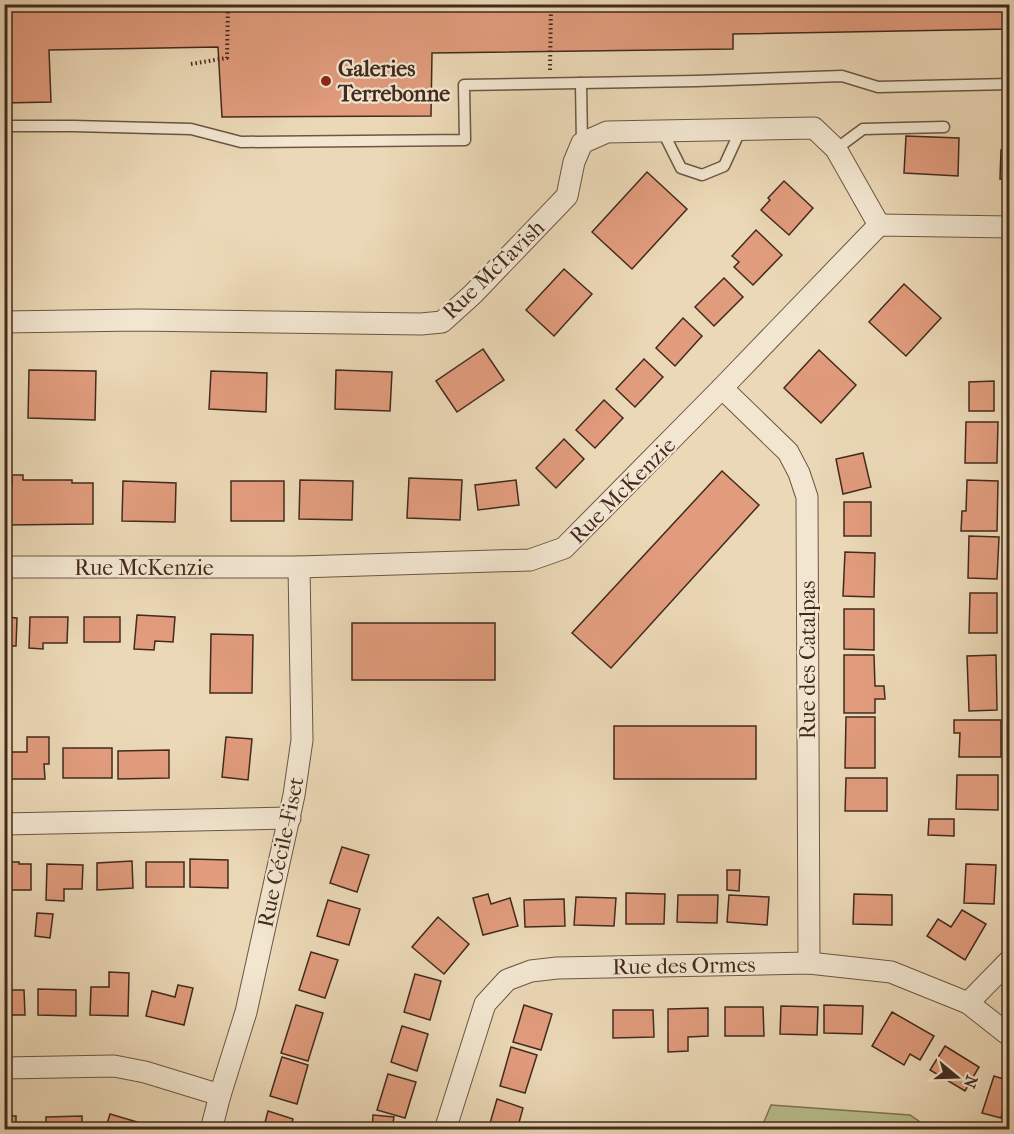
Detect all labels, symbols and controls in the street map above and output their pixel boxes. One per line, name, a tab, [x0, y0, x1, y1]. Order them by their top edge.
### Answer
place label: Galeries Terrebonne	[337, 56, 450, 107]
marker: Galeries Terrebonne	[319, 74, 333, 88]
street label: Rue McTavish	[437, 214, 551, 325]
street label: Rue McKenzie	[564, 432, 681, 549]
street label: Rue McKenzie	[74, 555, 214, 581]
street label: Rue des Catalpas	[795, 581, 821, 739]
street label: Rue Cécile-Fiset	[252, 774, 310, 930]
street label: Rue des Ormes	[612, 952, 756, 980]
north arrow	[927, 1047, 987, 1107]
text: N	[959, 1073, 982, 1091]

